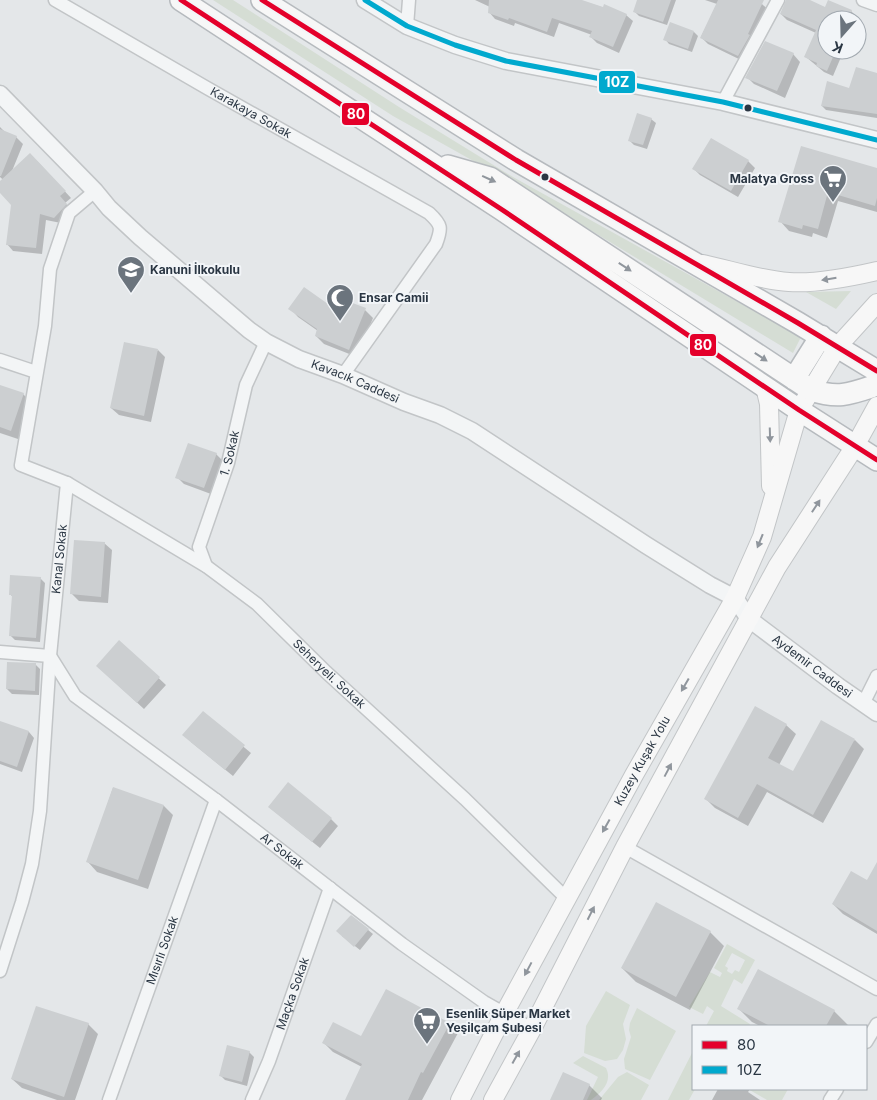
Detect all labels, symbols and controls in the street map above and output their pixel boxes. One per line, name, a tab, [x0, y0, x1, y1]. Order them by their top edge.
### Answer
north arrow	[817, 10, 867, 60]
text: K	[830, 38, 845, 57]
line badge: 10Z	[598, 70, 636, 94]
text: 10Z	[605, 73, 629, 90]
street label: Karakaya Sokak	[208, 83, 295, 141]
line badge: 80	[341, 102, 370, 126]
unlabelled marker	[743, 103, 753, 113]
text: 80	[347, 105, 365, 122]
supermarket icon: Malatya Gross	[818, 164, 848, 203]
place label: Malatya Gross	[730, 171, 814, 186]
unlabelled marker	[540, 172, 550, 182]
one-way arrow	[482, 176, 496, 184]
school or university icon: Kanuni İlkokulu	[116, 255, 146, 294]
place label: Kanuni İlkokulu	[150, 262, 240, 277]
one-way arrow	[619, 263, 632, 272]
one-way arrow	[821, 275, 837, 283]
mosque icon: Ensar Camii	[325, 283, 355, 322]
place label: Ensar Camii	[359, 290, 428, 305]
line badge: 80	[689, 333, 717, 357]
text: 80	[694, 336, 712, 353]
one-way arrow	[754, 352, 768, 362]
street label: Kavacık Caddesi	[309, 356, 402, 406]
street label: 1. Sokak	[216, 428, 242, 478]
one-way arrow	[766, 428, 774, 444]
one-way arrow	[811, 500, 821, 513]
street label: Kanal Sokak	[48, 523, 70, 595]
one-way arrow	[756, 534, 764, 549]
street label: Aydemir Caddesi	[770, 631, 856, 701]
street label: Seheryeli. Sokak	[290, 636, 369, 712]
one-way arrow	[681, 678, 690, 691]
street label: Kuzey Kuşak Yolu	[611, 713, 673, 808]
one-way arrow	[663, 763, 672, 776]
one-way arrow	[602, 819, 610, 834]
street label: Ar Sokak	[258, 829, 307, 872]
one-way arrow	[587, 906, 595, 920]
street label: Mısırlı Sokak	[143, 913, 181, 986]
street label: Maçka Sokak	[273, 955, 312, 1032]
one-way arrow	[524, 962, 532, 977]
supermarket icon: Esenlik Süper Market Yeşilçam Şubesi	[412, 1006, 442, 1045]
place label: Esenlik Süper Market Yeşilçam Şubesi	[446, 1006, 571, 1035]
legend	[692, 1025, 867, 1090]
text: 80	[737, 1035, 756, 1054]
one-way arrow	[512, 1050, 521, 1064]
text: 10Z	[737, 1060, 762, 1079]

